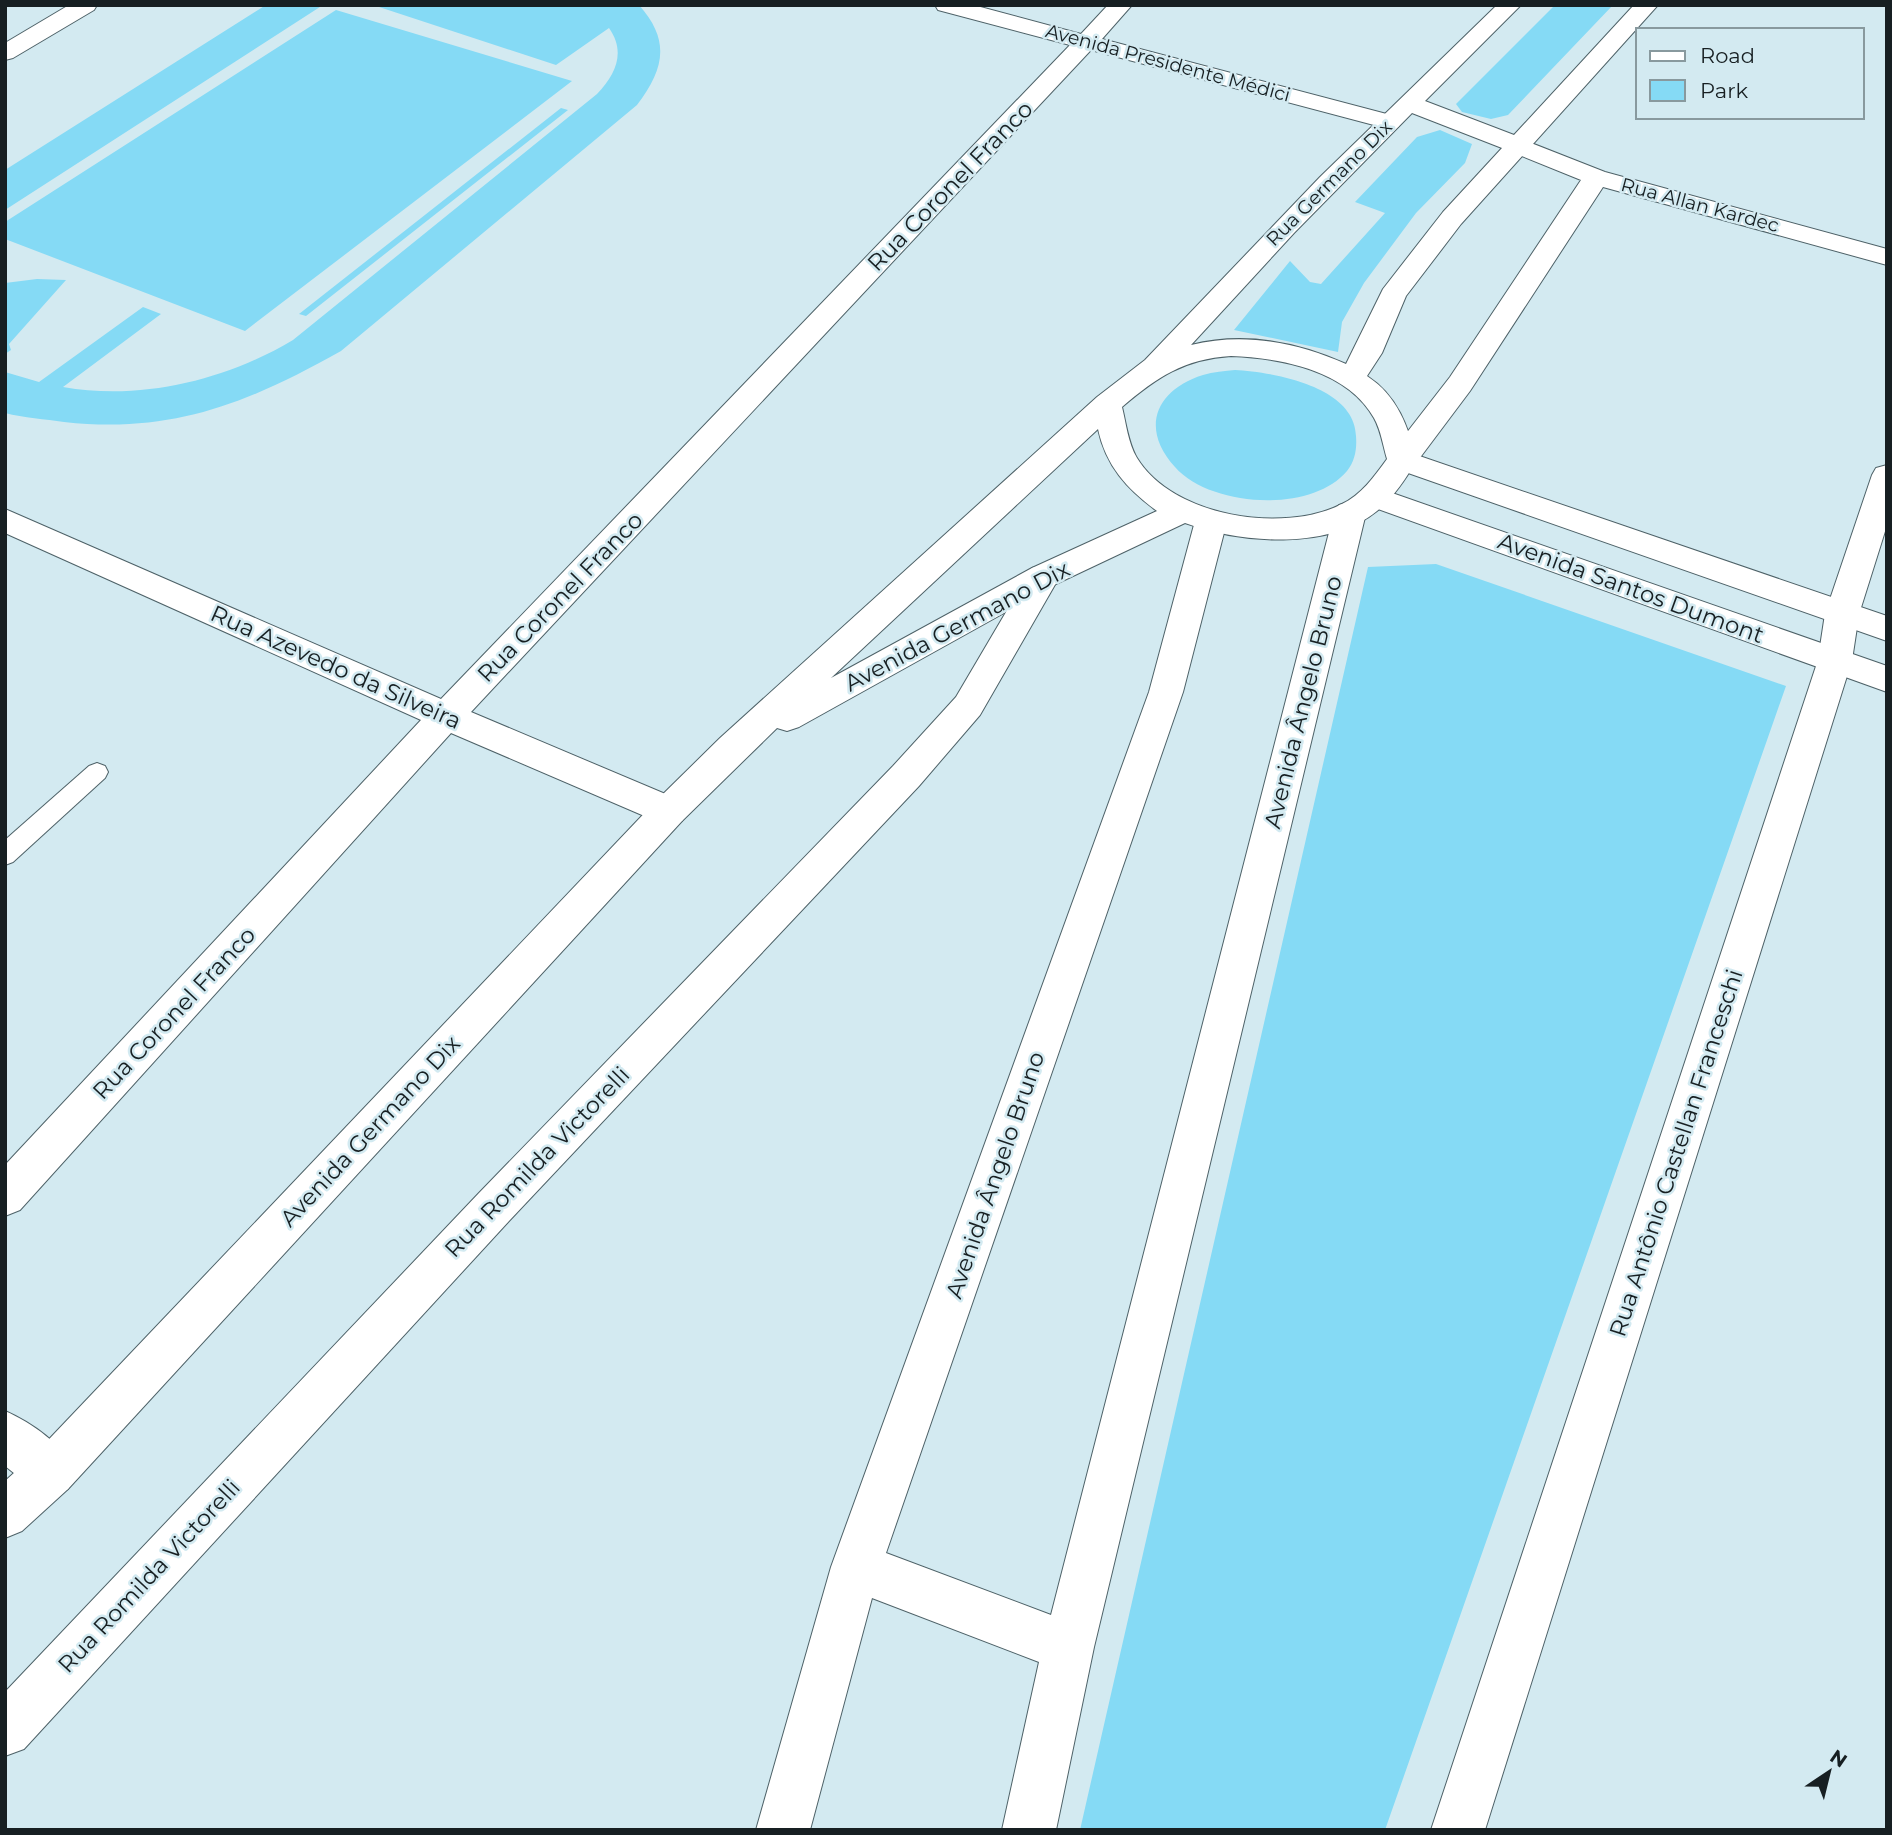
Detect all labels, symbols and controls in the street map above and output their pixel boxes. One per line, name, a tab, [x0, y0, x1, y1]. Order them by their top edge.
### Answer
street label: Avenida Presidente Médici	[1043, 19, 1293, 107]
legend	[1636, 28, 1864, 119]
text: Road	[1700, 43, 1755, 68]
text: Park	[1700, 78, 1748, 103]
street label: Rua Coronel Franco	[862, 95, 1038, 277]
street label: Rua Germano Dix	[1261, 115, 1397, 251]
street label: Rua Allan Kardec	[1619, 173, 1781, 237]
street label: Rua Coronel Franco	[472, 506, 648, 688]
street label: Avenida Santos Dumont	[1494, 527, 1768, 649]
street label: Avenida Germano Dix	[840, 555, 1074, 697]
street label: Avenida Ângelo Bruno	[1258, 573, 1348, 831]
street label: Rua Azevedo da Silveira	[206, 599, 466, 735]
street label: Rua Coronel Franco	[87, 921, 261, 1105]
street label: Rua Antônio Castellan Franceschi	[1603, 966, 1749, 1340]
street label: Avenida Germano Dix	[274, 1030, 466, 1232]
street label: Avenida Ângelo Bruno	[940, 1048, 1050, 1302]
street label: Rua Romilda Victorelli	[439, 1061, 635, 1263]
street label: Rua Romilda Victorelli	[52, 1473, 246, 1679]
north arrow	[1794, 1737, 1864, 1807]
text: N	[1826, 1745, 1851, 1772]

